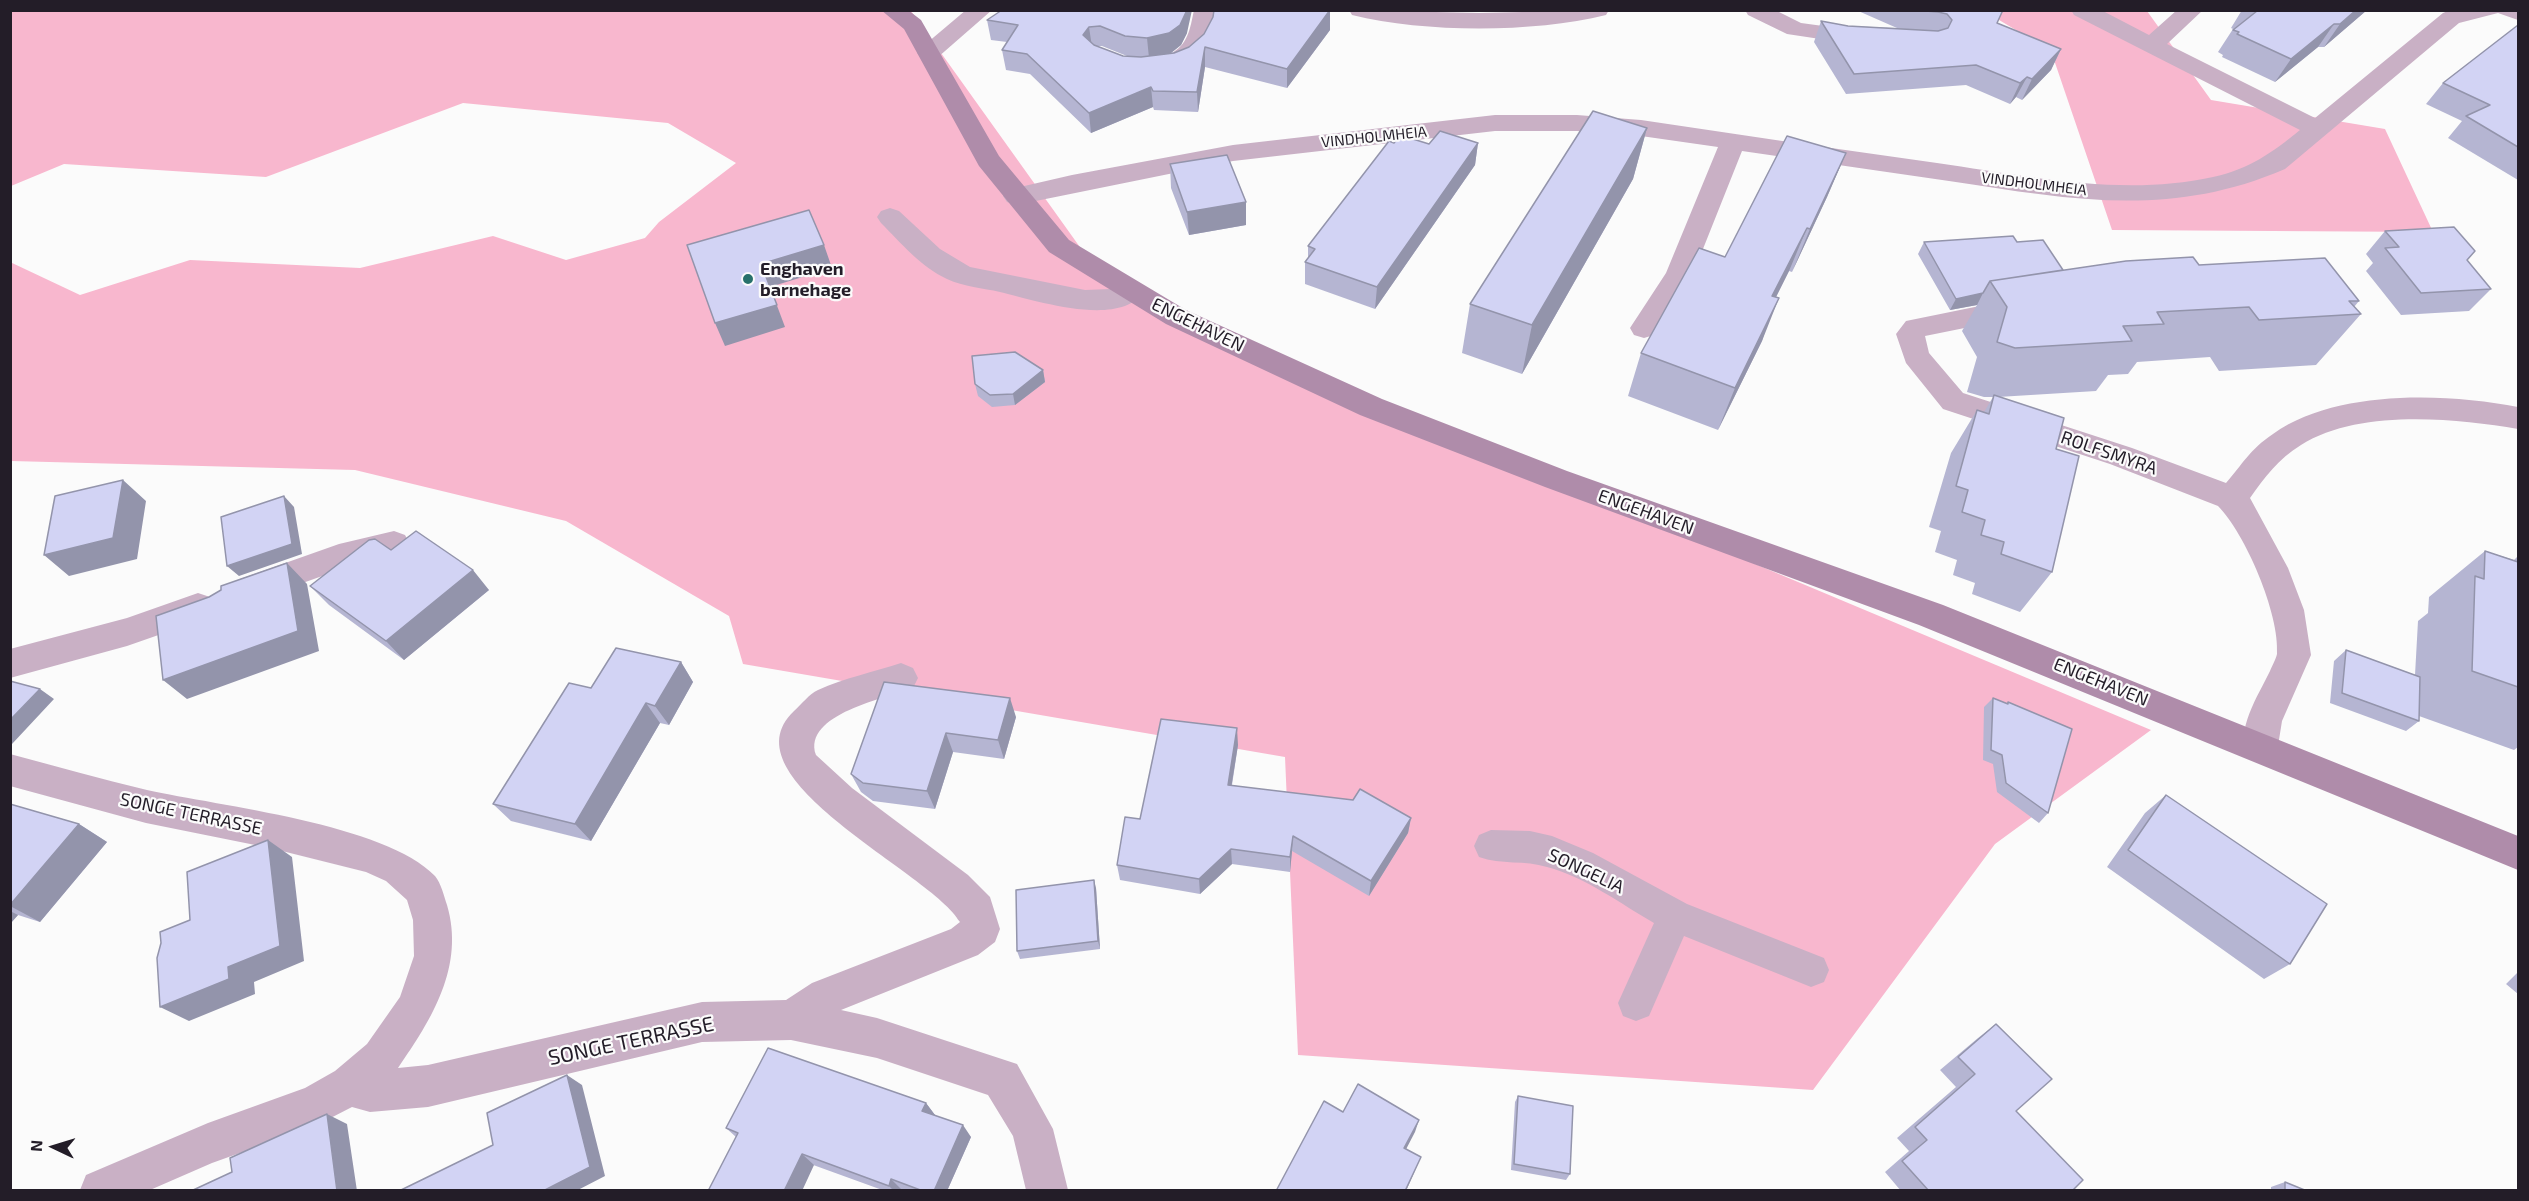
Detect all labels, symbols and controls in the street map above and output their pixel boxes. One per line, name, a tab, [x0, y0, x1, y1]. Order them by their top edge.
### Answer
street label: VINDHOLMHEIA	[1320, 122, 1428, 152]
street label: VINDHOLMHEIA	[1980, 169, 2088, 199]
place label: Enghaven barnehage	[760, 258, 851, 300]
marker: Enghaven barnehage	[741, 272, 755, 286]
street label: ENGEHAVEN	[1148, 293, 1248, 357]
street label: ROLFSMYRA	[2058, 426, 2160, 480]
street label: ENGEHAVEN	[1595, 485, 1697, 539]
street label: ENGEHAVEN	[2050, 653, 2152, 711]
street label: SONGE TERRASSE	[118, 788, 264, 840]
street label: SONGELIA	[1545, 844, 1627, 898]
street label: SONGE TERRASSE	[546, 1011, 716, 1071]
north arrow	[24, 1117, 84, 1177]
text: N	[26, 1139, 45, 1152]

